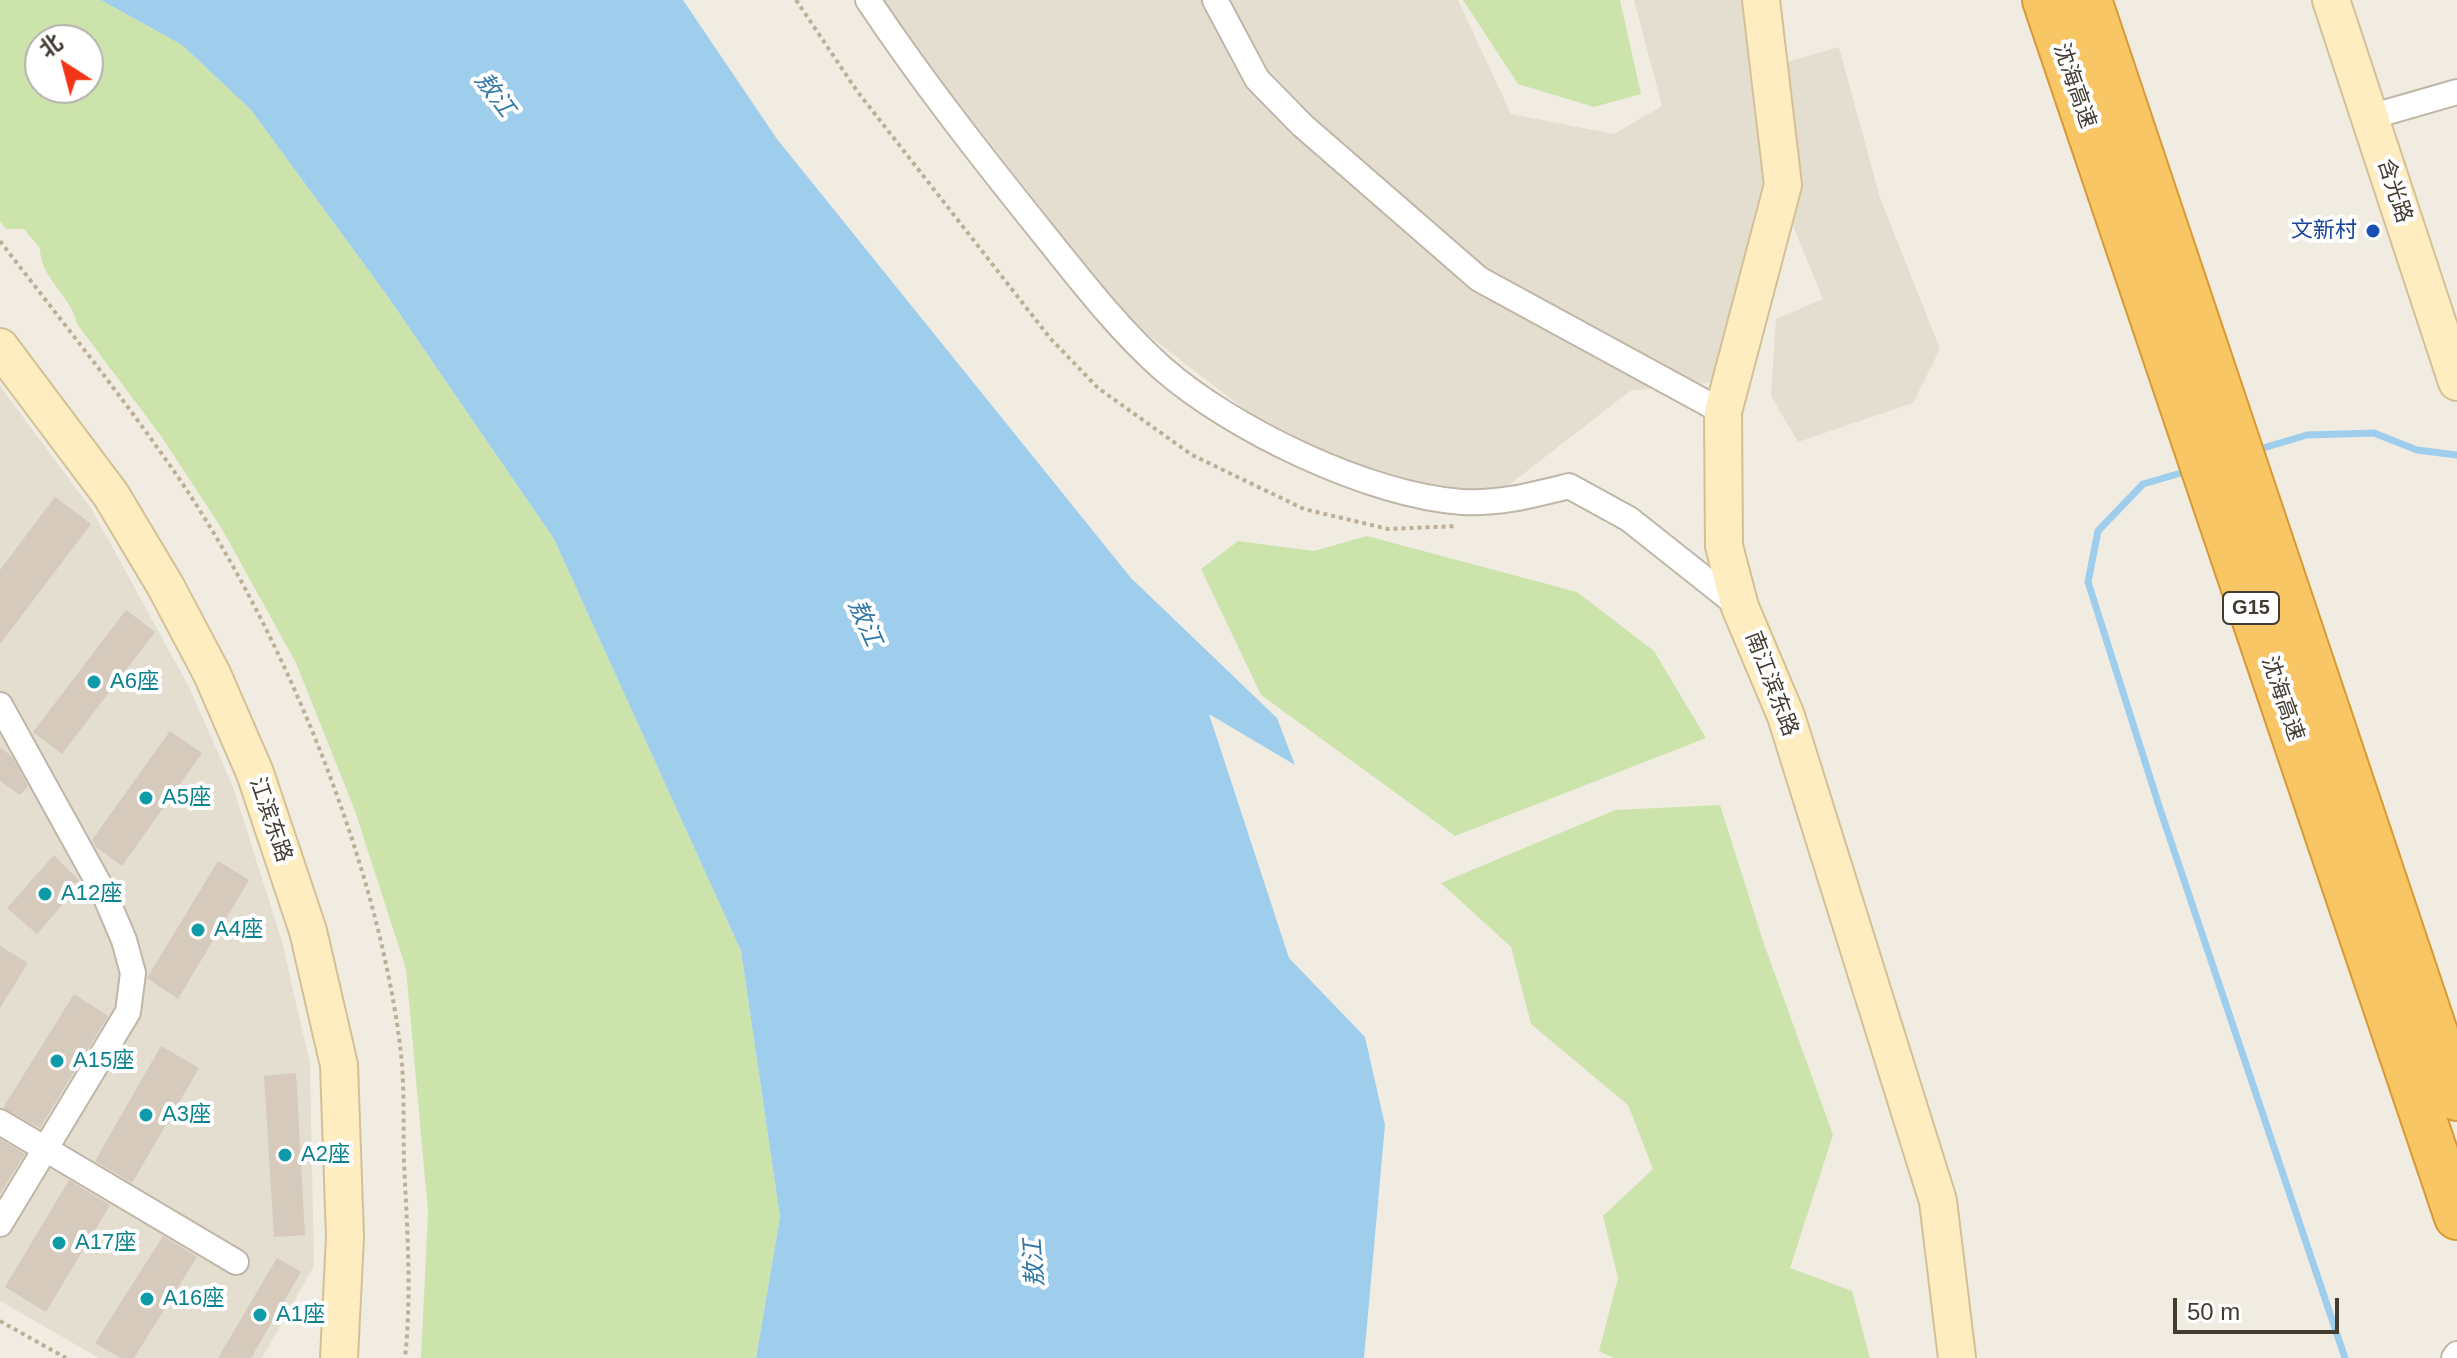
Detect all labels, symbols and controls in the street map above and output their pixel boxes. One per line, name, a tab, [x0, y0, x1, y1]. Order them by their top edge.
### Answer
north arrow	[24, 24, 104, 104]
text: 北	[35, 29, 67, 62]
street label: 沈海高速	[2047, 40, 2101, 132]
water label: 敖江	[468, 67, 520, 123]
street label: 含光路	[2371, 156, 2417, 226]
place label: 文新村	[2291, 218, 2357, 244]
marker: 文新村	[2364, 222, 2382, 240]
road number: G15	[2223, 592, 2279, 624]
water label: 敖江	[841, 595, 887, 651]
street label: 南江滨东路	[1739, 628, 1803, 740]
street label: 沈海高速	[2255, 653, 2309, 745]
place label: A6座	[110, 669, 159, 695]
marker: A6座	[85, 673, 103, 691]
street label: 江滨东路	[243, 774, 297, 866]
place label: A5座	[162, 785, 211, 811]
marker: A5座	[137, 789, 155, 807]
place label: A12座	[61, 881, 122, 907]
marker: A12座	[36, 885, 54, 903]
place label: A4座	[214, 917, 263, 943]
marker: A4座	[189, 921, 207, 939]
place label: A15座	[73, 1048, 134, 1074]
marker: A15座	[48, 1052, 66, 1070]
place label: A3座	[162, 1102, 211, 1128]
marker: A3座	[137, 1106, 155, 1124]
place label: A2座	[301, 1142, 350, 1168]
marker: A2座	[276, 1146, 294, 1164]
place label: A17座	[75, 1230, 136, 1256]
marker: A17座	[50, 1234, 68, 1252]
water label: 敖江	[1019, 1238, 1051, 1288]
scale bar	[2177, 1282, 2343, 1332]
place label: A16座	[163, 1286, 224, 1312]
marker: A16座	[138, 1290, 156, 1308]
text: 50 m	[2187, 1298, 2240, 1325]
place label: A1座	[276, 1302, 325, 1328]
marker: A1座	[251, 1306, 269, 1324]

